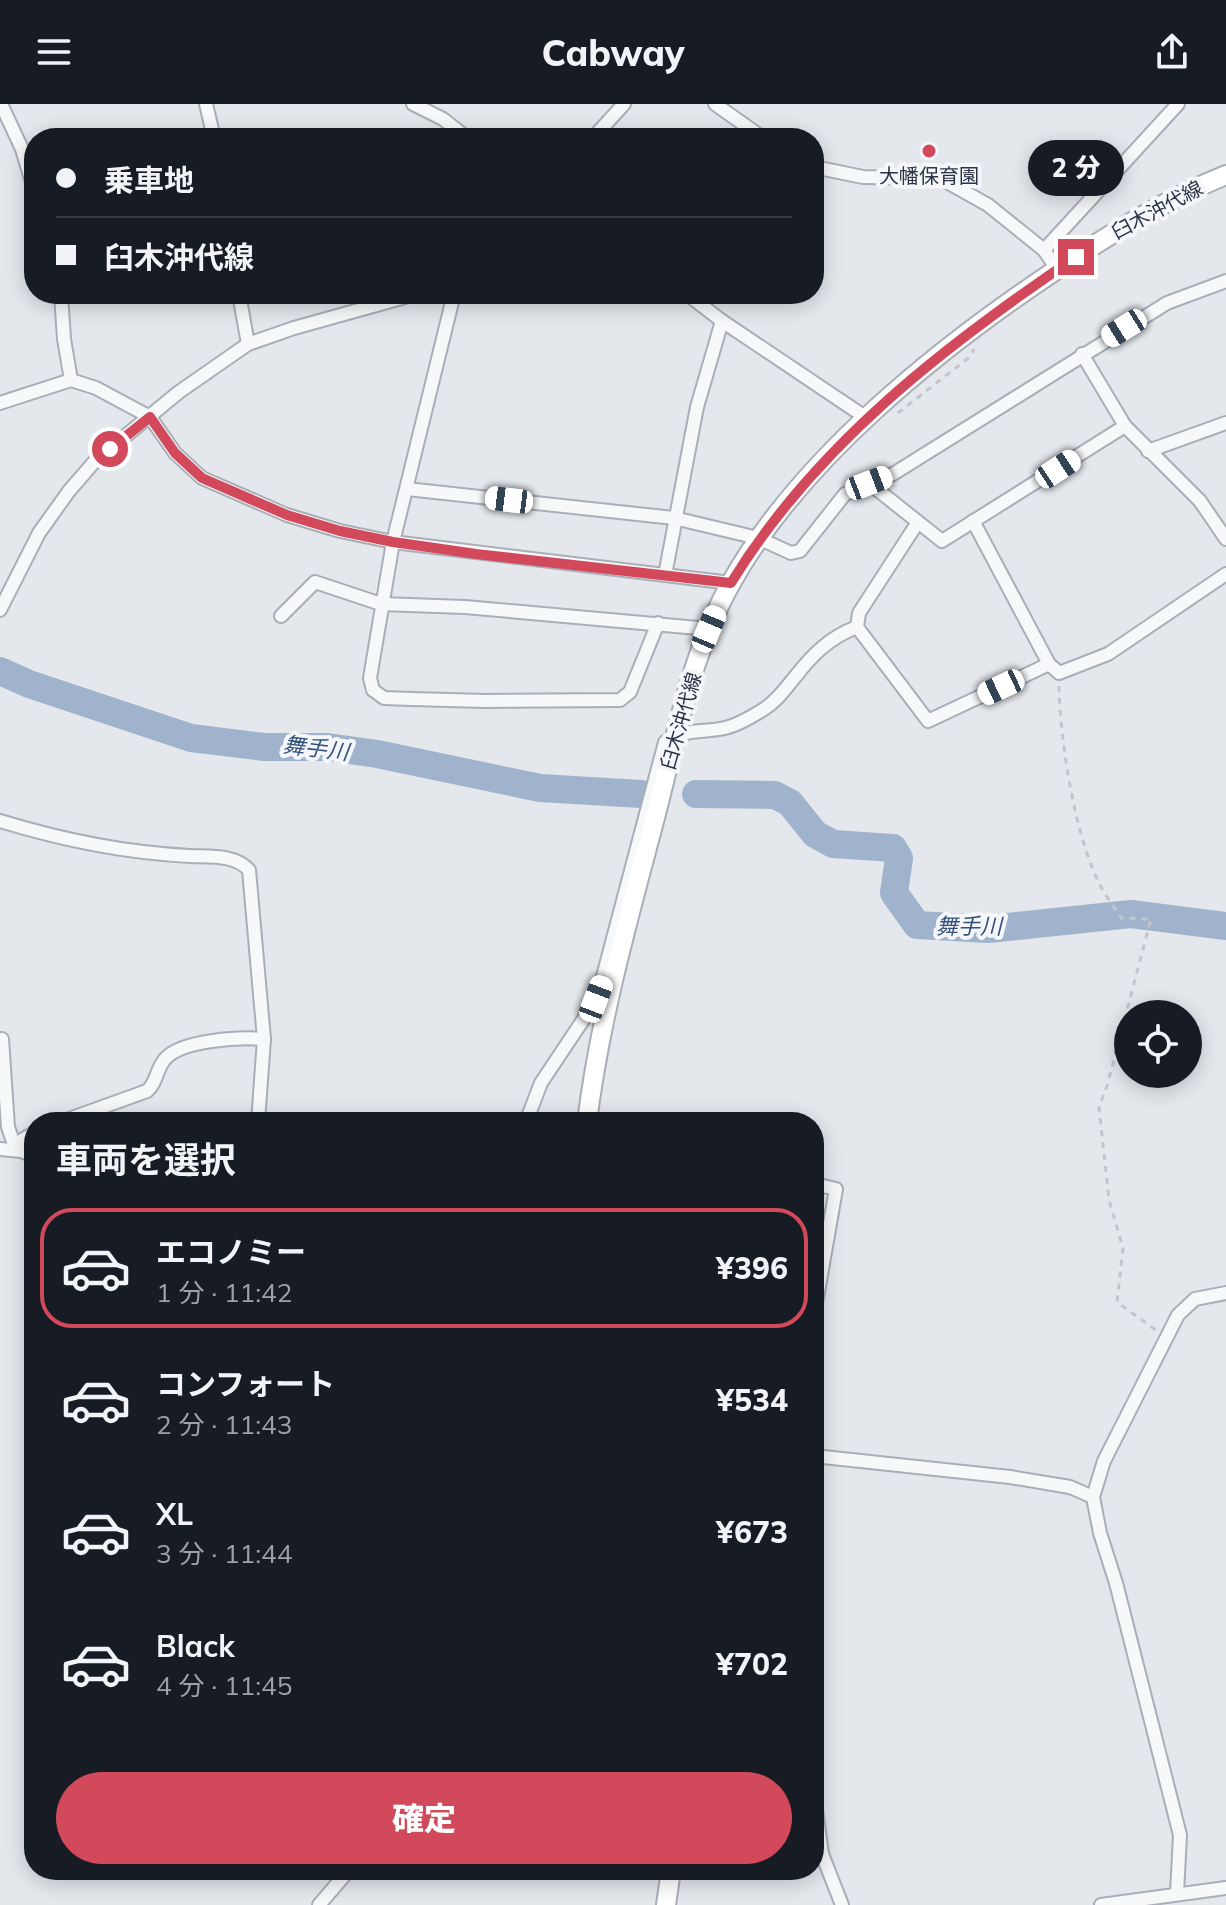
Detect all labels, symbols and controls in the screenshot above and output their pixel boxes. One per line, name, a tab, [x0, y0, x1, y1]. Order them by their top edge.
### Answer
icon: menu	[32, 30, 76, 74]
text: Cabway	[541, 30, 685, 75]
icon: share	[1150, 30, 1194, 74]
callout: 2 分	[1028, 141, 1124, 197]
marker: 大幡保育園	[920, 142, 938, 160]
text: 2 分	[1052, 151, 1100, 184]
text: 乗車地	[104, 161, 194, 199]
place label: 大幡保育園	[879, 163, 979, 188]
street label: 臼木沖代線	[1107, 175, 1207, 244]
text: 臼木沖代線	[104, 238, 254, 276]
route end	[1058, 239, 1094, 275]
car	[1097, 305, 1151, 351]
route start	[92, 431, 128, 467]
car	[1031, 446, 1085, 492]
car	[842, 463, 896, 503]
car	[484, 485, 534, 515]
car	[689, 602, 729, 656]
car	[974, 666, 1028, 708]
street label: 臼木沖代線	[655, 669, 706, 772]
water label: 舞手川	[282, 730, 352, 766]
water label: 舞手川	[936, 912, 1004, 940]
car	[576, 972, 616, 1026]
map controls	[1114, 1000, 1202, 1088]
button: locate	[1114, 1000, 1202, 1088]
text: 車両を選択	[56, 1137, 236, 1182]
icon: car	[60, 1232, 132, 1304]
text: エコノミー	[156, 1233, 306, 1271]
text: ¥396	[716, 1249, 788, 1287]
text: 1 分 · 11:42	[156, 1276, 292, 1309]
icon: car	[60, 1364, 132, 1436]
text: コンフォート	[156, 1365, 335, 1403]
text: ¥534	[716, 1381, 788, 1419]
text: 2 分 · 11:43	[156, 1408, 292, 1441]
text: XL	[156, 1495, 193, 1533]
icon: car	[60, 1496, 132, 1568]
text: ¥673	[716, 1513, 788, 1551]
text: 3 分 · 11:44	[156, 1537, 292, 1570]
text: Black	[156, 1627, 235, 1665]
icon: car	[60, 1628, 132, 1700]
text: ¥702	[716, 1645, 788, 1683]
text: 4 分 · 11:45	[156, 1669, 292, 1702]
button: 確定	[56, 1772, 792, 1864]

